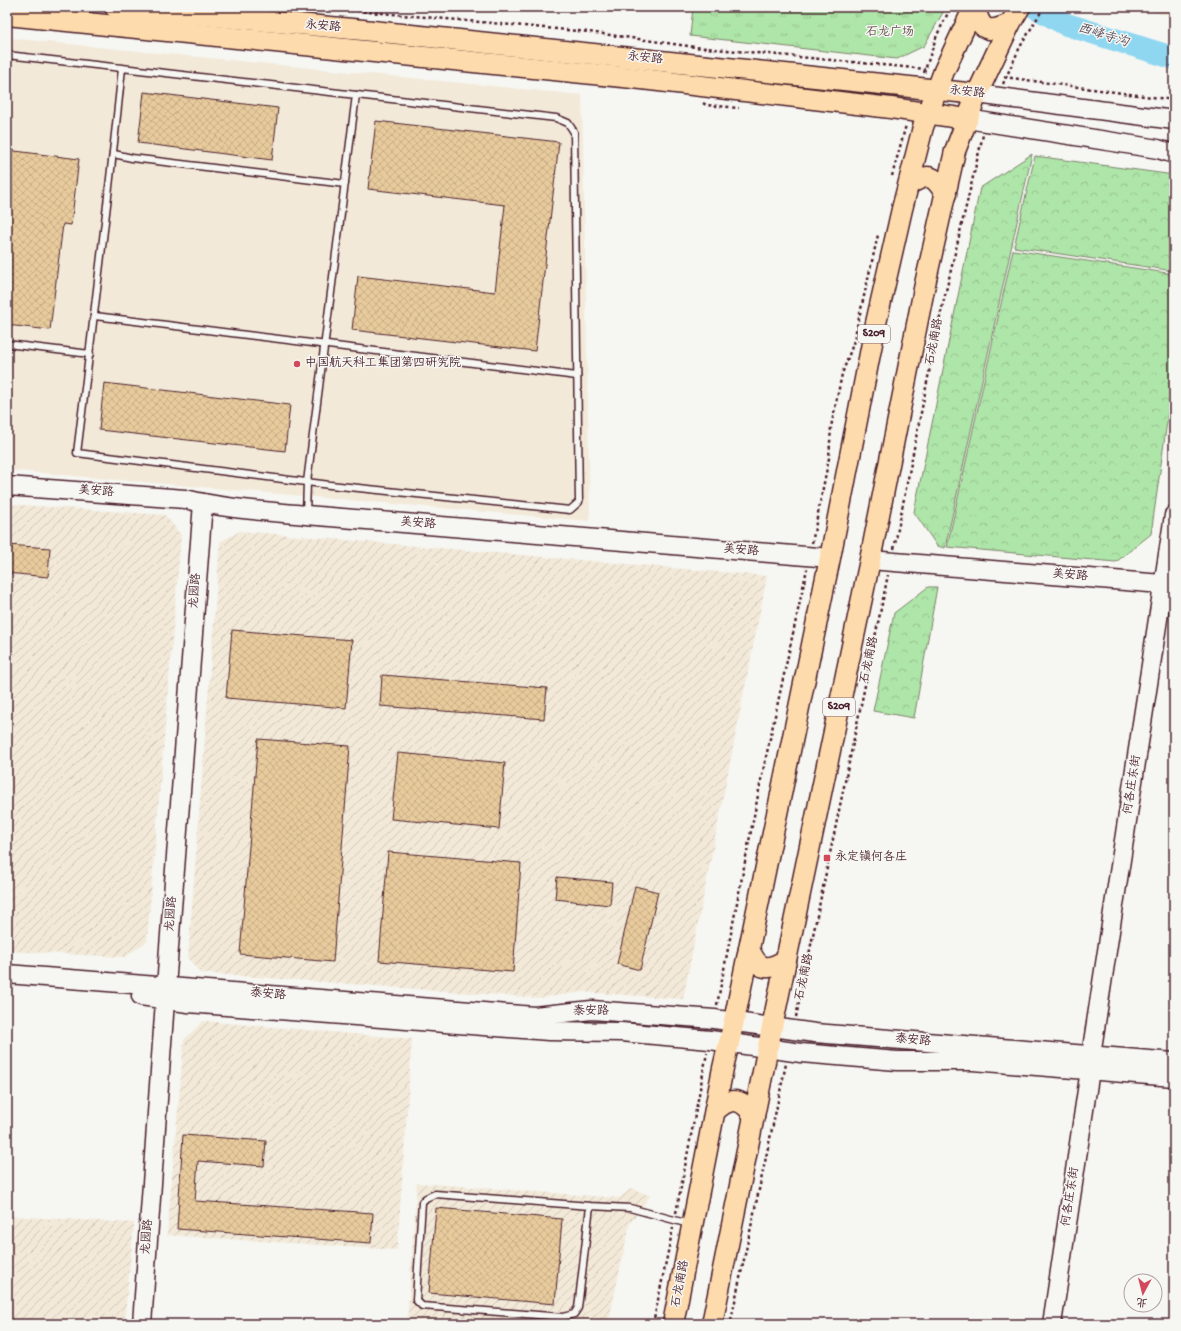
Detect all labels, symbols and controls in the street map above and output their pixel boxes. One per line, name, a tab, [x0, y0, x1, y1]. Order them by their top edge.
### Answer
street label: 永安路	[304, 17, 342, 36]
water label: 西峰寺沟	[1076, 20, 1131, 51]
park label: 石龙广场	[866, 25, 914, 40]
street label: 永安路	[626, 49, 664, 68]
street label: 永安路	[948, 83, 986, 102]
street label: 石龙南路	[923, 317, 946, 367]
road number: S209	[858, 325, 890, 343]
place label: 中国航天科工集团第四研究院	[305, 355, 461, 371]
marker: 中国航天科工集团第四研究院	[292, 359, 302, 369]
street label: 美安路	[78, 483, 115, 500]
street label: 美安路	[399, 514, 437, 533]
street label: 美安路	[722, 541, 760, 560]
street label: 美安路	[1051, 566, 1089, 585]
street label: 龙园路	[187, 572, 204, 609]
street label: 石龙南路	[857, 635, 882, 685]
road number: S209	[823, 698, 855, 716]
street label: 何各庄东街	[1120, 754, 1145, 816]
place label: 永定镇何各庄	[835, 849, 907, 865]
marker: 永定镇何各庄	[822, 853, 832, 863]
street label: 龙园路	[163, 895, 180, 932]
street label: 石龙南路	[792, 952, 817, 1002]
street label: 泰安路	[249, 985, 287, 1004]
street label: 泰安路	[573, 1004, 609, 1019]
street label: 泰安路	[894, 1031, 932, 1050]
street label: 何各庄东街	[1058, 1166, 1083, 1228]
street label: 龙园路	[139, 1218, 156, 1255]
street label: 石龙南路	[669, 1259, 692, 1309]
north arrow	[1123, 1273, 1163, 1313]
text: 北	[1136, 1294, 1148, 1308]

